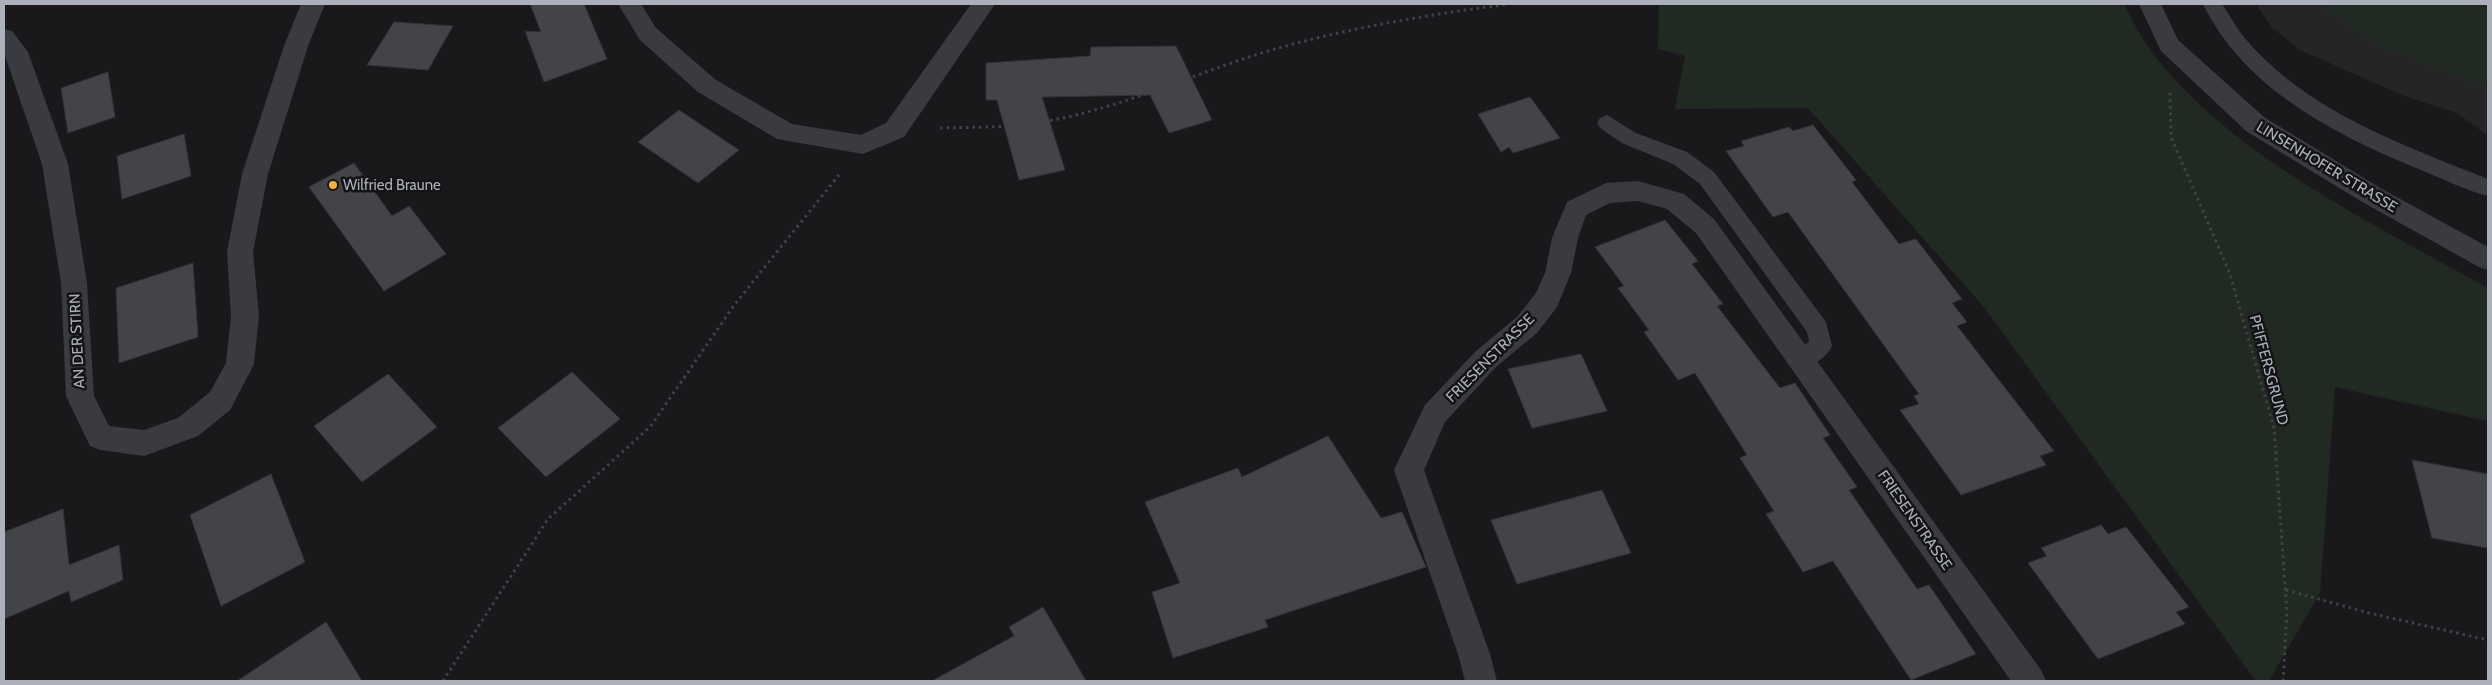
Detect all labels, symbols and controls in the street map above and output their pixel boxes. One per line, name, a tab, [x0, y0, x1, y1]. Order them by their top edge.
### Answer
street label: LINSENHOFER STRASSE	[2253, 118, 2401, 216]
place label: Wilfried Braune	[343, 176, 441, 194]
marker: Wilfried Braune	[327, 179, 339, 191]
street label: AN DER STIRN	[66, 293, 88, 389]
street label: FRIESENSTRASSE	[1442, 310, 1538, 406]
street label: PFIFFERSGRUND	[2246, 313, 2292, 427]
street label: FRIESENSTRASSE	[1874, 467, 1956, 573]

